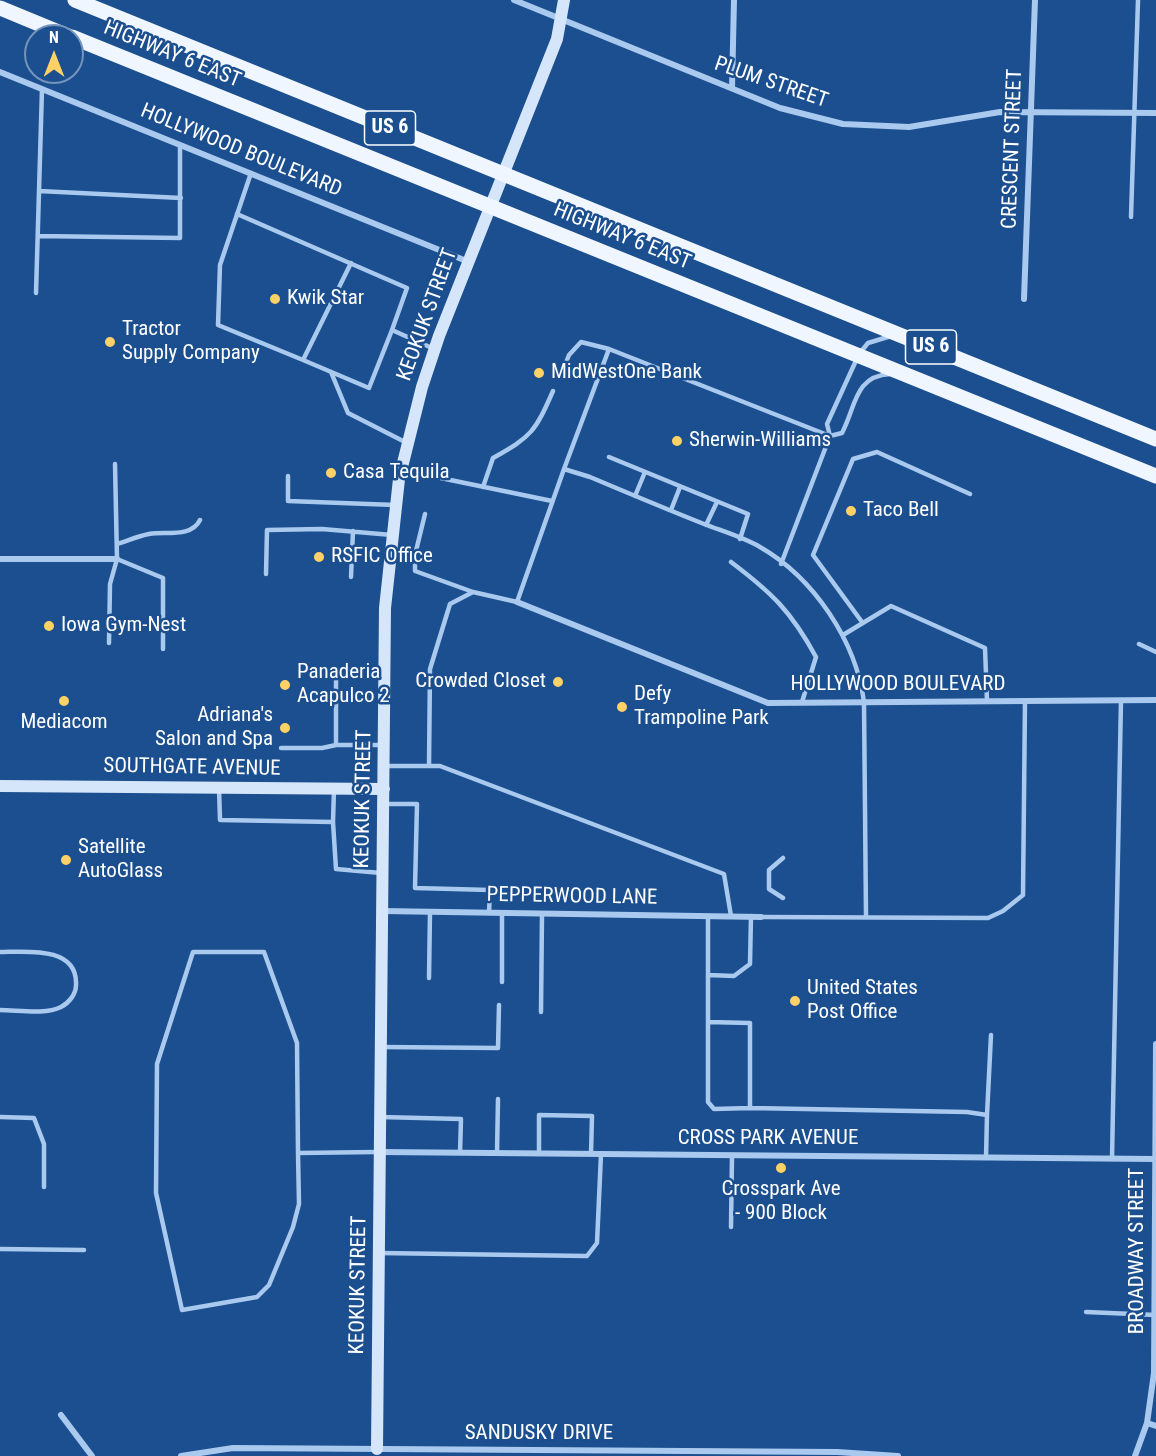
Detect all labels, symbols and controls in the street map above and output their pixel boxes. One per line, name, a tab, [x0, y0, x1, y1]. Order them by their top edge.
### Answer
street label: HIGHWAY 6 EAST	[100, 16, 244, 94]
north arrow	[24, 24, 84, 84]
text: N	[49, 28, 59, 47]
street label: PLUM STREET	[711, 52, 831, 114]
street label: CRESCENT STREET	[998, 69, 1028, 229]
street label: HOLLYWOOD BOULEVARD	[137, 99, 345, 203]
road number: US 6	[364, 111, 416, 145]
street label: HIGHWAY 6 EAST	[550, 198, 694, 276]
street label: KEOKUK STREET	[392, 245, 464, 385]
place label: Kwik Star	[287, 286, 364, 312]
marker: Kwik Star	[268, 292, 282, 306]
place label: Tractor Supply Company	[122, 317, 260, 367]
road number: US 6	[906, 330, 956, 364]
marker: Tractor Supply Company	[103, 335, 117, 349]
place label: MidWestOne Bank	[551, 360, 702, 386]
marker: MidWestOne Bank	[532, 366, 546, 380]
place label: Sherwin-Williams	[689, 428, 831, 454]
marker: Sherwin-Williams	[670, 434, 684, 448]
place label: Casa Tequila	[343, 460, 450, 486]
marker: Casa Tequila	[324, 466, 338, 480]
place label: Taco Bell	[863, 498, 939, 524]
marker: Taco Bell	[844, 504, 858, 518]
place label: RSFIC Office	[331, 544, 433, 570]
marker: RSFIC Office	[312, 550, 326, 564]
place label: Iowa Gym-Nest	[61, 613, 186, 639]
marker: Iowa Gym-Nest	[42, 619, 56, 633]
place label: Panaderia Acapulco 2	[297, 660, 390, 710]
place label: Crowded Closet	[415, 669, 546, 695]
street label: HOLLYWOOD BOULEVARD	[791, 672, 1005, 698]
marker: Crowded Closet	[551, 675, 565, 689]
marker: Panaderia Acapulco 2	[278, 678, 292, 692]
place label: Defy Trampoline Park	[634, 682, 769, 732]
marker: Mediacom	[57, 694, 71, 708]
marker: Defy Trampoline Park	[615, 700, 629, 714]
place label: Adriana's Salon and Spa	[155, 703, 273, 753]
place label: Mediacom	[20, 710, 108, 736]
marker: Adriana's Salon and Spa	[278, 721, 292, 735]
street label: KEOKUK STREET	[350, 729, 378, 869]
street label: SOUTHGATE AVENUE	[103, 754, 281, 782]
place label: Satellite AutoGlass	[78, 835, 163, 885]
marker: Satellite AutoGlass	[59, 853, 73, 867]
street label: PEPPERWOOD LANE	[486, 883, 658, 911]
place label: United States Post Office	[807, 976, 918, 1026]
marker: United States Post Office	[788, 994, 802, 1008]
street label: CROSS PARK AVENUE	[678, 1126, 858, 1152]
marker: Crosspark Ave - 900 Block	[774, 1161, 788, 1175]
street label: BROADWAY STREET	[1125, 1168, 1151, 1334]
place label: Crosspark Ave - 900 Block	[721, 1177, 841, 1227]
street label: KEOKUK STREET	[345, 1215, 373, 1355]
street label: SANDUSKY DRIVE	[465, 1421, 613, 1447]

